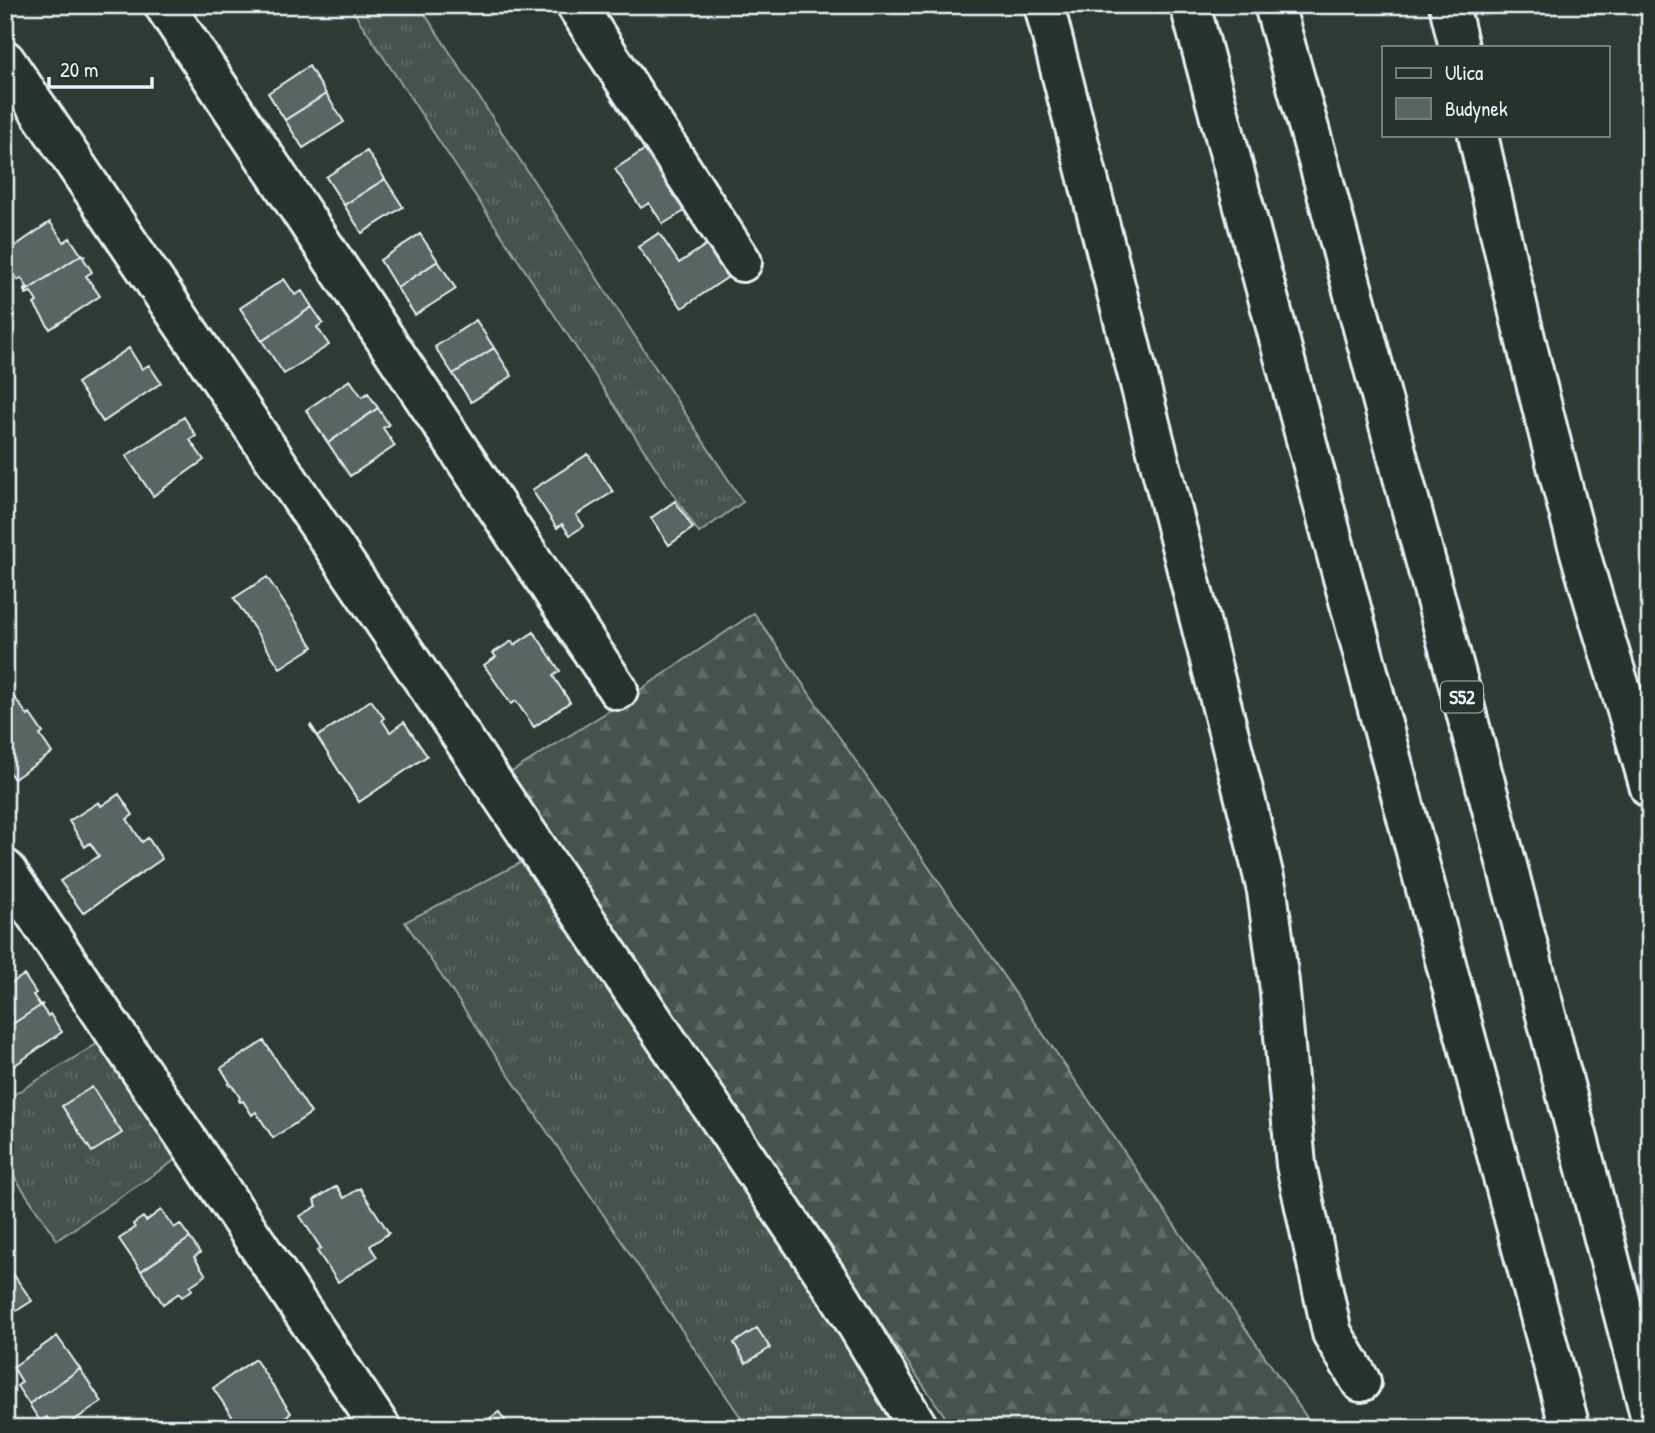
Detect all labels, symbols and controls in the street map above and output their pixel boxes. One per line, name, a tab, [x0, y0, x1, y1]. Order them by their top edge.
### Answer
scale bar	[49, 46, 152, 90]
legend	[1382, 46, 1610, 136]
text: 20 m	[60, 55, 98, 84]
text: Ulica	[1445, 58, 1483, 87]
text: Budynek	[1445, 94, 1508, 123]
road number: S52	[1441, 682, 1483, 712]

